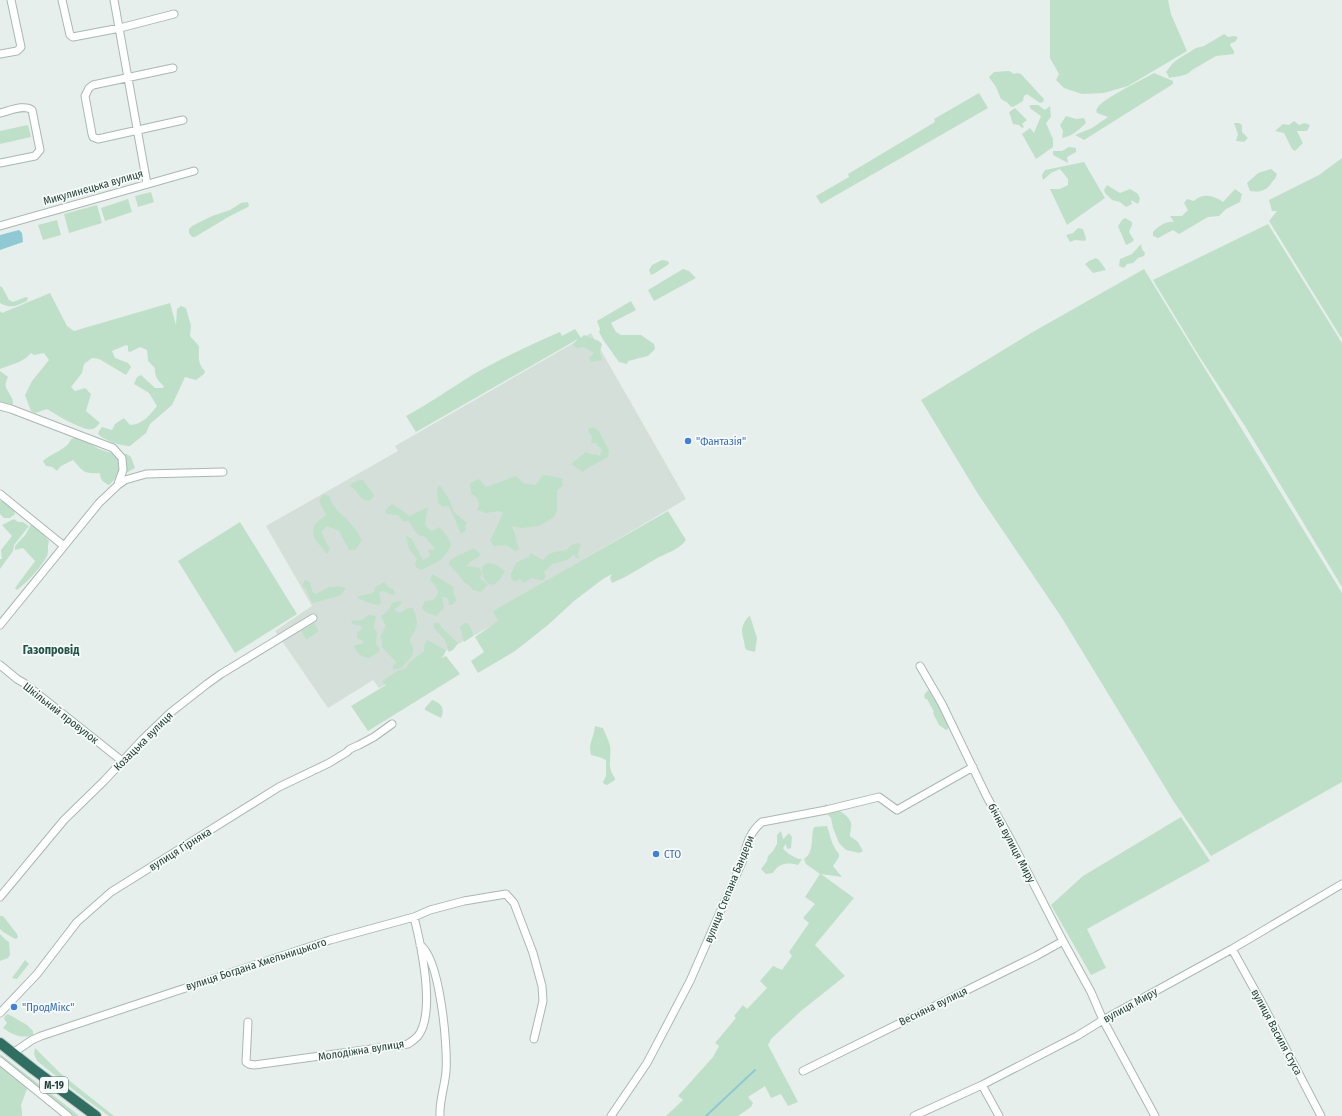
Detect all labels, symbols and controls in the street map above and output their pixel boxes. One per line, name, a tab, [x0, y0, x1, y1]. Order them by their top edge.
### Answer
street label: Микулинецька вулиця	[42, 167, 145, 208]
place label: "Фантазія"	[696, 435, 746, 448]
marker: "Фантазія"	[683, 436, 693, 446]
district label: Газопровід	[23, 643, 79, 657]
street label: Шкільний провулок	[20, 680, 102, 747]
street label: Козацька вулиця	[111, 709, 176, 774]
street label: бічна вулиця Миру	[985, 801, 1038, 885]
street label: вулиця Гірняка	[147, 825, 214, 874]
street label: вулиця Степана Бандери	[702, 833, 757, 945]
place label: СТО	[664, 848, 681, 861]
marker: СТО	[651, 849, 661, 859]
street label: вулиця Богдана Хмельницького	[184, 936, 328, 993]
street label: Весняна вулиця	[897, 984, 969, 1029]
street label: вулиця Миру	[1101, 985, 1160, 1026]
street label: вулиця Василя Стуса	[1248, 987, 1305, 1078]
place label: "ПродМікс"	[22, 1001, 74, 1014]
marker: "ПродМікс"	[9, 1002, 19, 1012]
street label: Молодіжна вулиця	[317, 1037, 405, 1064]
road number: М-19	[40, 1077, 68, 1093]

